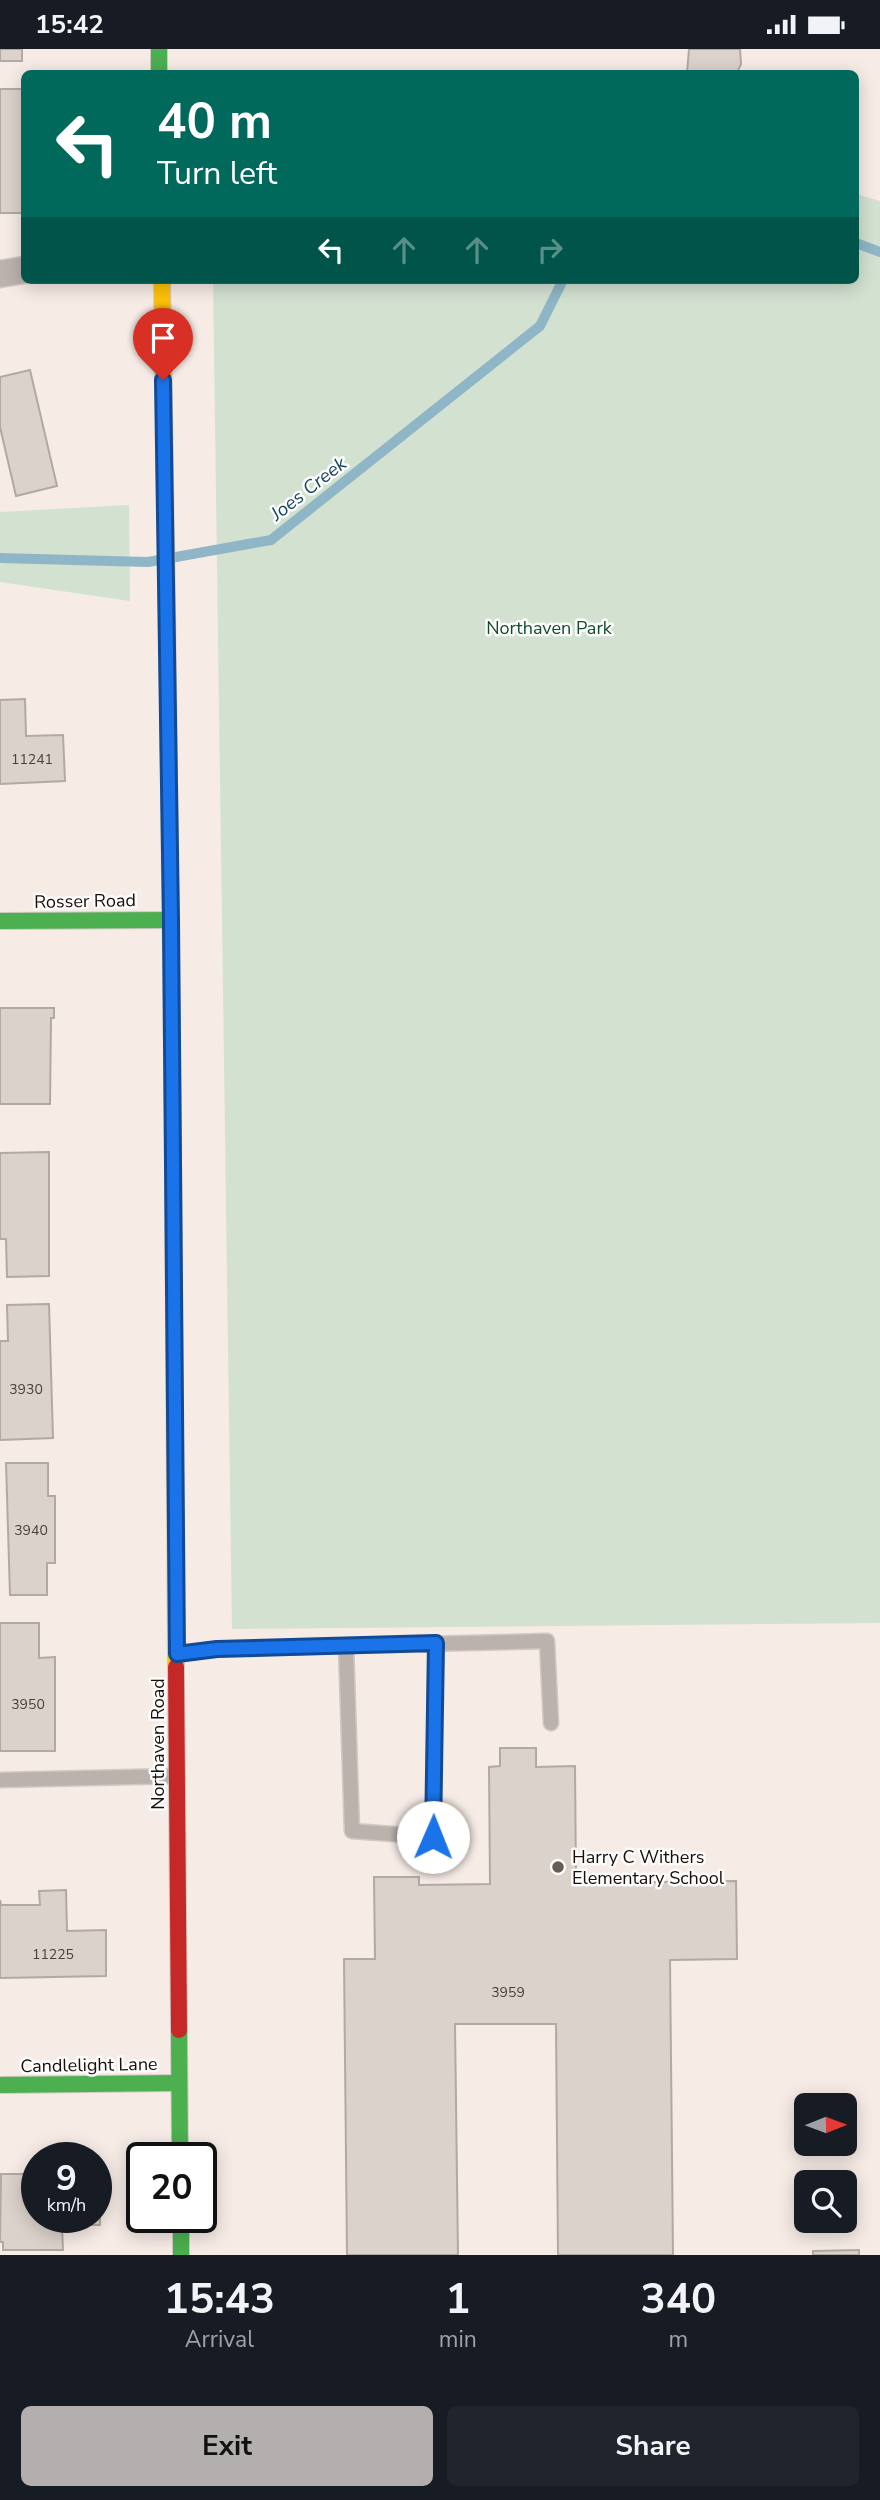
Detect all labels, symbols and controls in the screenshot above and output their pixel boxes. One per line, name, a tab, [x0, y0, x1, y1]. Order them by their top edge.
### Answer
text: 15:42	[35, 7, 104, 42]
text: 40 m	[157, 88, 272, 155]
icon: left	[42, 98, 133, 189]
text: Turn left	[157, 152, 277, 195]
icon: left	[312, 231, 350, 269]
icon: ahead	[385, 231, 423, 269]
icon: ahead	[458, 231, 496, 269]
icon: right	[531, 231, 569, 269]
pin	[133, 308, 193, 380]
icon: arrive	[144, 319, 182, 357]
water label: Joes Creek	[264, 451, 352, 527]
park label: Northaven Park	[486, 616, 613, 640]
house number: 11241	[11, 750, 53, 769]
street label: Rosser Road	[34, 888, 136, 914]
house number: 3930	[9, 1380, 43, 1399]
house number: 3940	[14, 1521, 48, 1540]
street label: Northaven Road	[146, 1678, 170, 1810]
house number: 3950	[11, 1695, 45, 1714]
position arrow	[396, 1800, 470, 1874]
place label: Harry C Withers Elementary School	[572, 1845, 725, 1890]
marker: Harry C Withers Elementary School	[550, 1859, 566, 1875]
house number: 11225	[32, 1945, 74, 1964]
house number: 3959	[491, 1983, 525, 2002]
street label: Candlelight Lane	[20, 2052, 158, 2078]
north arrow	[794, 2093, 858, 2156]
map controls	[794, 2093, 857, 2233]
speed limit sign: 20	[126, 2142, 217, 2233]
text: 9	[56, 2155, 77, 2202]
button: search	[794, 2170, 857, 2233]
text: km/h	[47, 2193, 86, 2217]
text: 15:43	[164, 2271, 275, 2328]
text: 1	[445, 2271, 470, 2328]
text: 340	[641, 2271, 716, 2328]
text: Arrival	[185, 2324, 254, 2355]
text: min	[439, 2324, 477, 2355]
text: m	[669, 2324, 688, 2355]
button: Exit	[21, 2406, 433, 2486]
button: Share	[447, 2406, 859, 2486]

